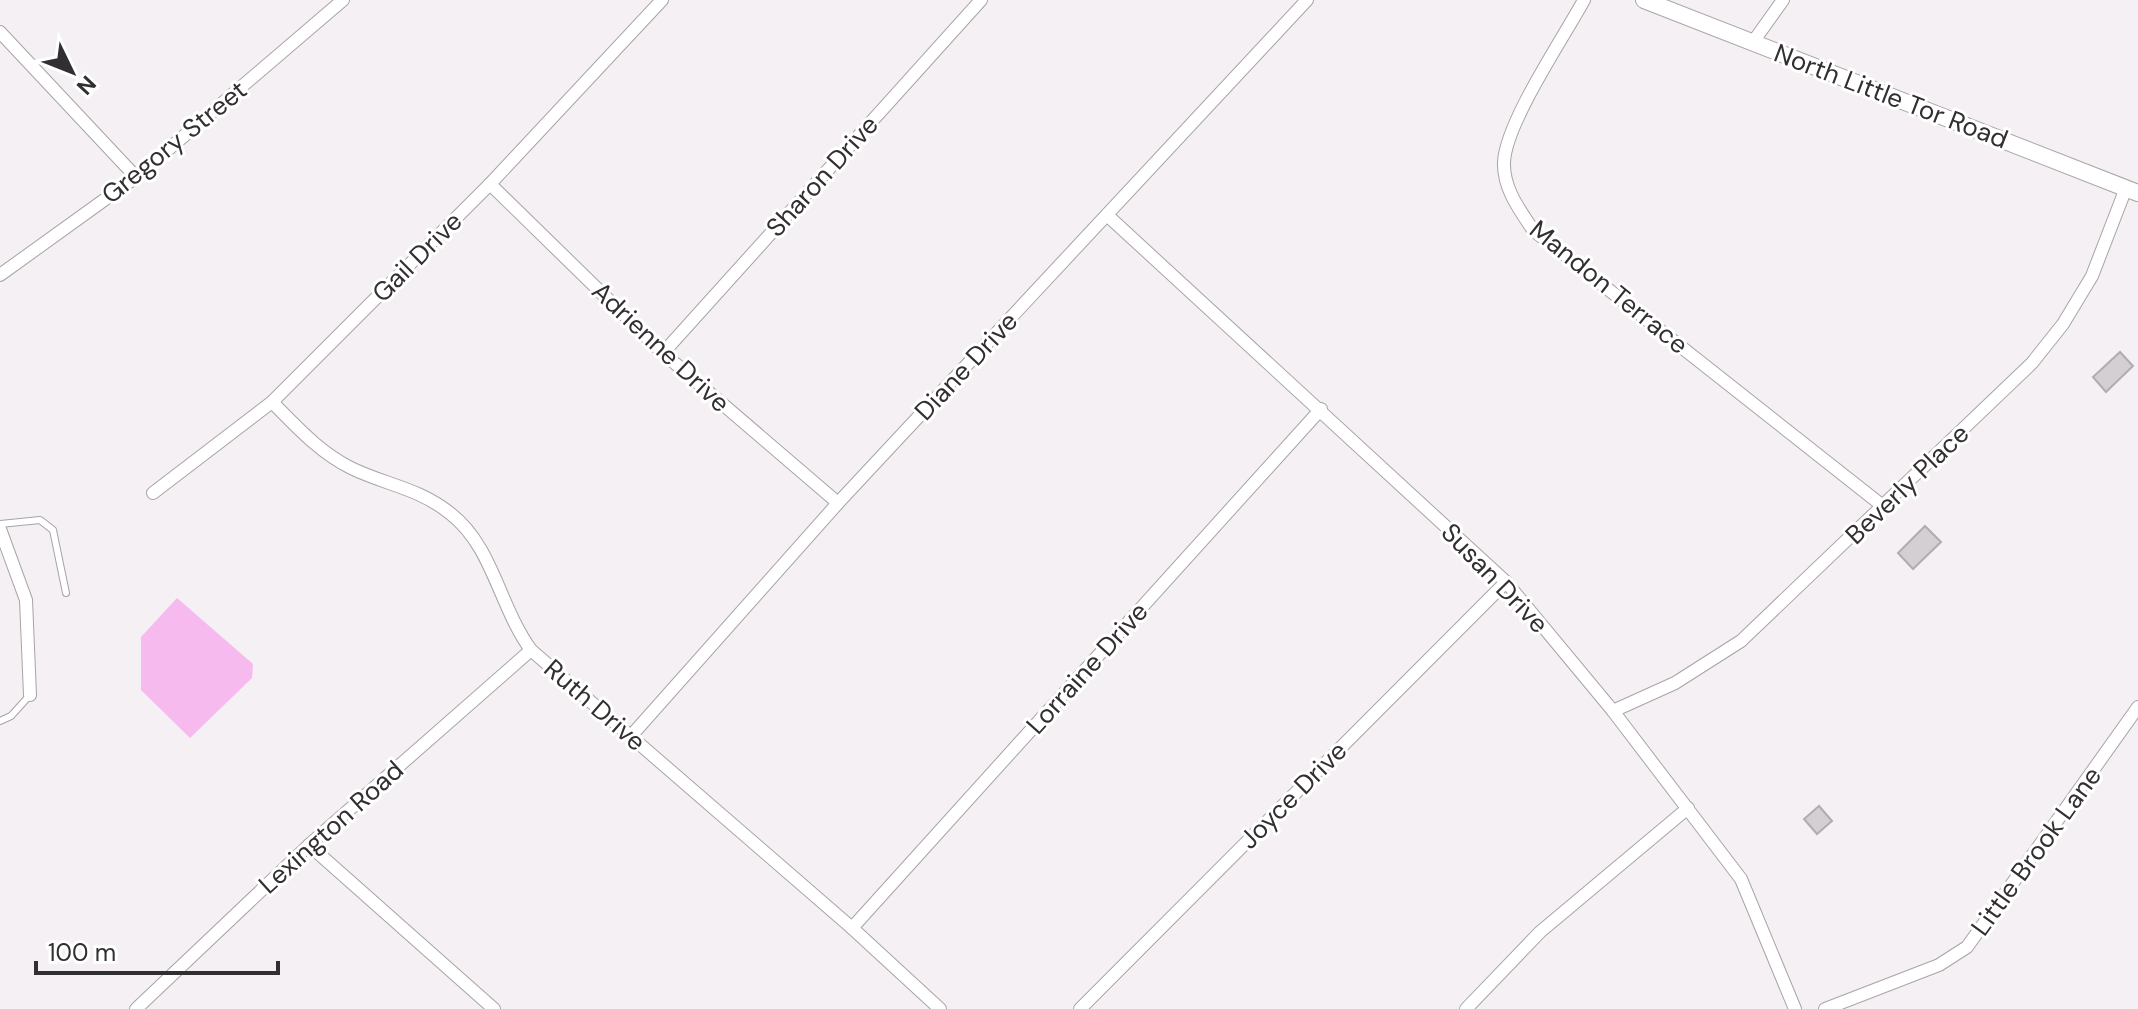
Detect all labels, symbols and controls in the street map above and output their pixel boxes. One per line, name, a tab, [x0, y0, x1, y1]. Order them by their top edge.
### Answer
north arrow	[32, 32, 112, 112]
street label: North Little Tor Road	[1769, 36, 2013, 156]
text: N	[70, 70, 102, 101]
street label: Gregory Street	[94, 73, 254, 211]
street label: Sharon Drive	[758, 108, 886, 244]
street label: Gail Drive	[365, 205, 469, 309]
street label: Mandon Terrace	[1523, 213, 1695, 361]
street label: Adrienne Drive	[585, 274, 737, 420]
street label: Diane Drive	[907, 305, 1025, 427]
street label: Beverly Place	[1838, 416, 1976, 552]
street label: Susan Drive	[1434, 516, 1556, 640]
street label: Lorraine Drive	[1019, 595, 1155, 741]
street label: Ruth Drive	[537, 652, 653, 758]
street label: Joyce Drive	[1232, 734, 1354, 856]
street label: Lexington Road	[251, 753, 411, 901]
street label: Little Brook Lane	[1963, 760, 2109, 942]
scale bar	[36, 925, 278, 975]
text: 100 m	[48, 937, 116, 968]

